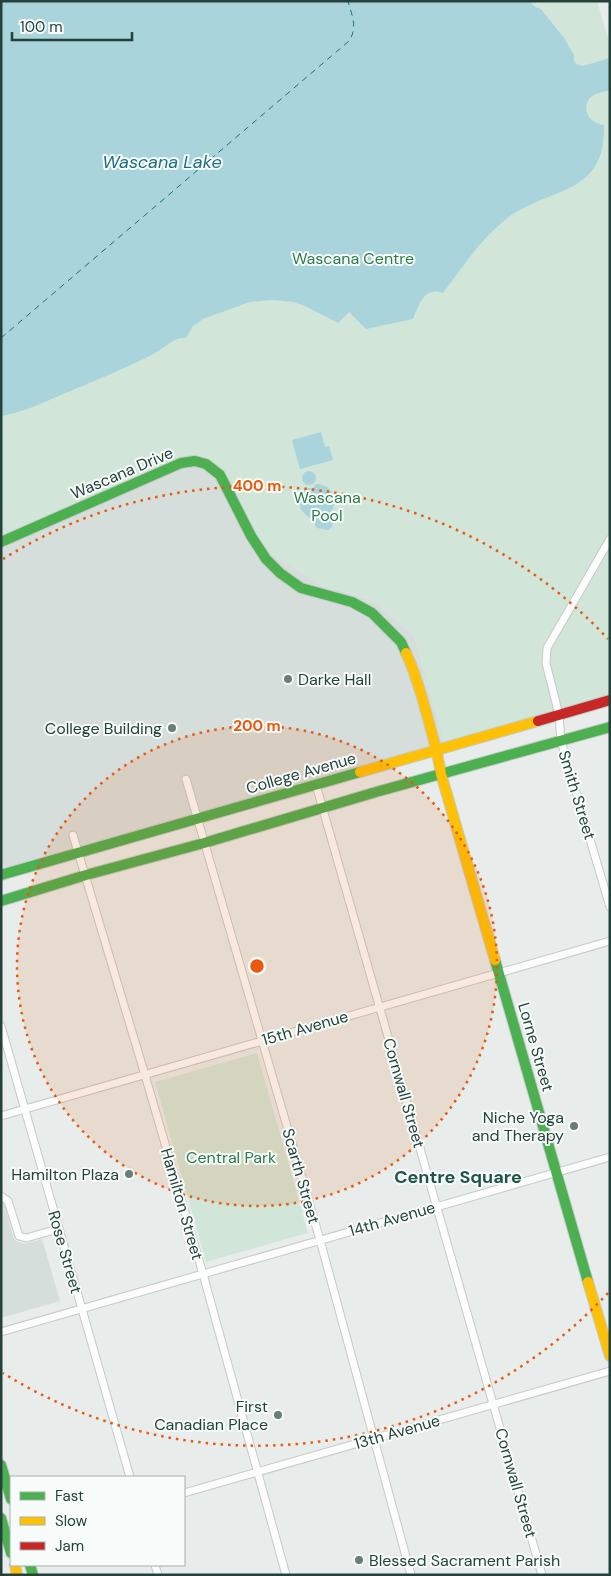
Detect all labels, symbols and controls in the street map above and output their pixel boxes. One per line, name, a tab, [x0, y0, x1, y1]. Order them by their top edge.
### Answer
scale bar	[12, 10, 132, 42]
text: 100 m	[20, 17, 63, 37]
water label: Wascana Lake	[102, 150, 222, 174]
park label: Wascana Centre	[292, 248, 414, 269]
street label: Wascana Drive	[68, 442, 176, 504]
text: 400 m	[233, 476, 281, 496]
park label: Wascana Pool	[293, 487, 361, 526]
place label: Darke Hall	[298, 669, 371, 690]
marker: Darke Hall	[282, 673, 294, 685]
text: 200 m	[233, 716, 281, 736]
place label: College Building	[45, 718, 162, 739]
marker: College Building	[166, 722, 178, 734]
street label: College Avenue	[244, 747, 358, 799]
street label: Smith Street	[553, 748, 601, 842]
centre of rings	[248, 957, 266, 975]
street label: Lorne Street	[513, 1000, 559, 1094]
street label: 15th Avenue	[259, 1006, 351, 1050]
street label: Cornwall Street	[378, 1036, 430, 1150]
place label: Niche Yoga and Therapy	[472, 1107, 564, 1146]
marker: Niche Yoga and Therapy	[568, 1120, 580, 1132]
street label: Scarth Street	[277, 1126, 325, 1226]
street label: Hamilton Street	[156, 1146, 208, 1262]
park label: Central Park	[186, 1147, 276, 1168]
place label: Hamilton Plaza	[11, 1164, 119, 1185]
district label: Centre Square	[394, 1165, 522, 1189]
marker: Hamilton Plaza	[123, 1168, 135, 1180]
street label: 14th Avenue	[346, 1197, 438, 1241]
street label: Rose Street	[43, 1208, 87, 1296]
place label: First Canadian Place	[154, 1396, 268, 1435]
marker: First Canadian Place	[272, 1409, 284, 1421]
street label: 13th Avenue	[352, 1410, 442, 1454]
street label: Cornwall Street	[490, 1426, 542, 1540]
legend	[10, 1476, 185, 1566]
text: Fast	[55, 1486, 84, 1506]
text: Slow	[55, 1511, 88, 1531]
text: Jam	[55, 1536, 84, 1556]
place label: Blessed Sacrament Parish	[369, 1550, 560, 1571]
marker: Blessed Sacrament Parish	[353, 1554, 365, 1566]

